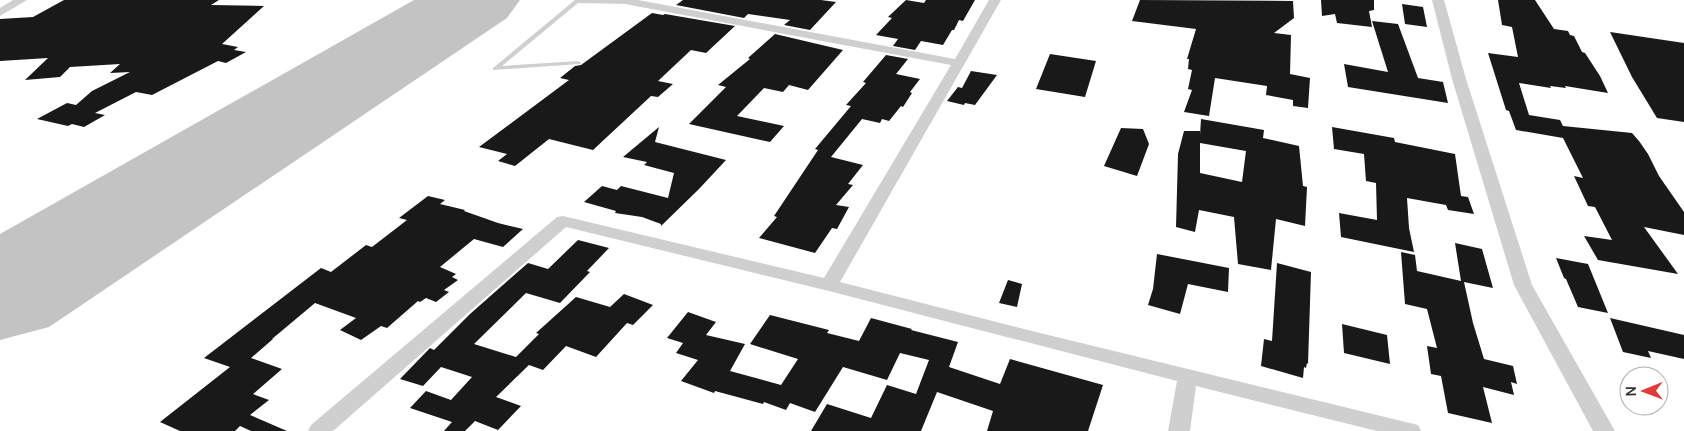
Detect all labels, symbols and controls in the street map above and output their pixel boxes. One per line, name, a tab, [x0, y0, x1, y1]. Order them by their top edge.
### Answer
north arrow	[1619, 366, 1669, 416]
text: N	[1621, 386, 1640, 396]

